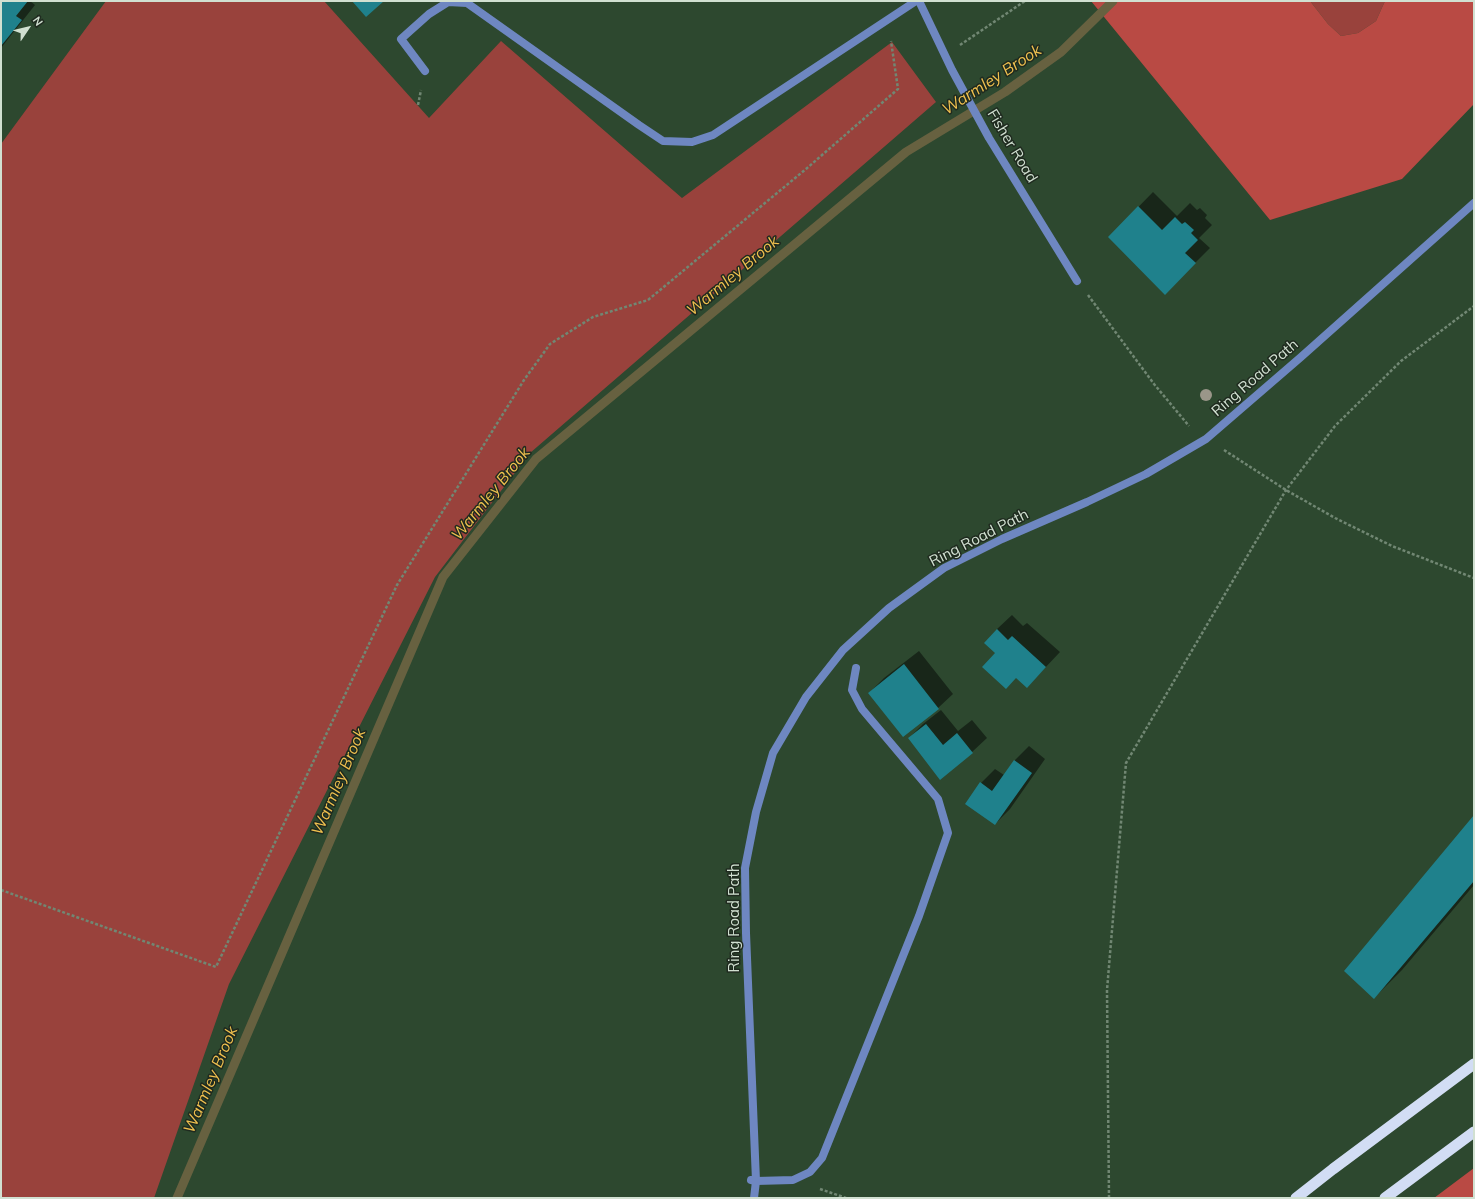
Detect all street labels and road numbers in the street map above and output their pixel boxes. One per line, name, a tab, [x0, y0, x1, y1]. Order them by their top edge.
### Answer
street label: Fisher Road	[983, 106, 1041, 186]
street label: Ring Road Path	[1208, 336, 1302, 420]
street label: Ring Road Path	[926, 505, 1032, 571]
street label: Ring Road Path	[725, 864, 743, 972]

